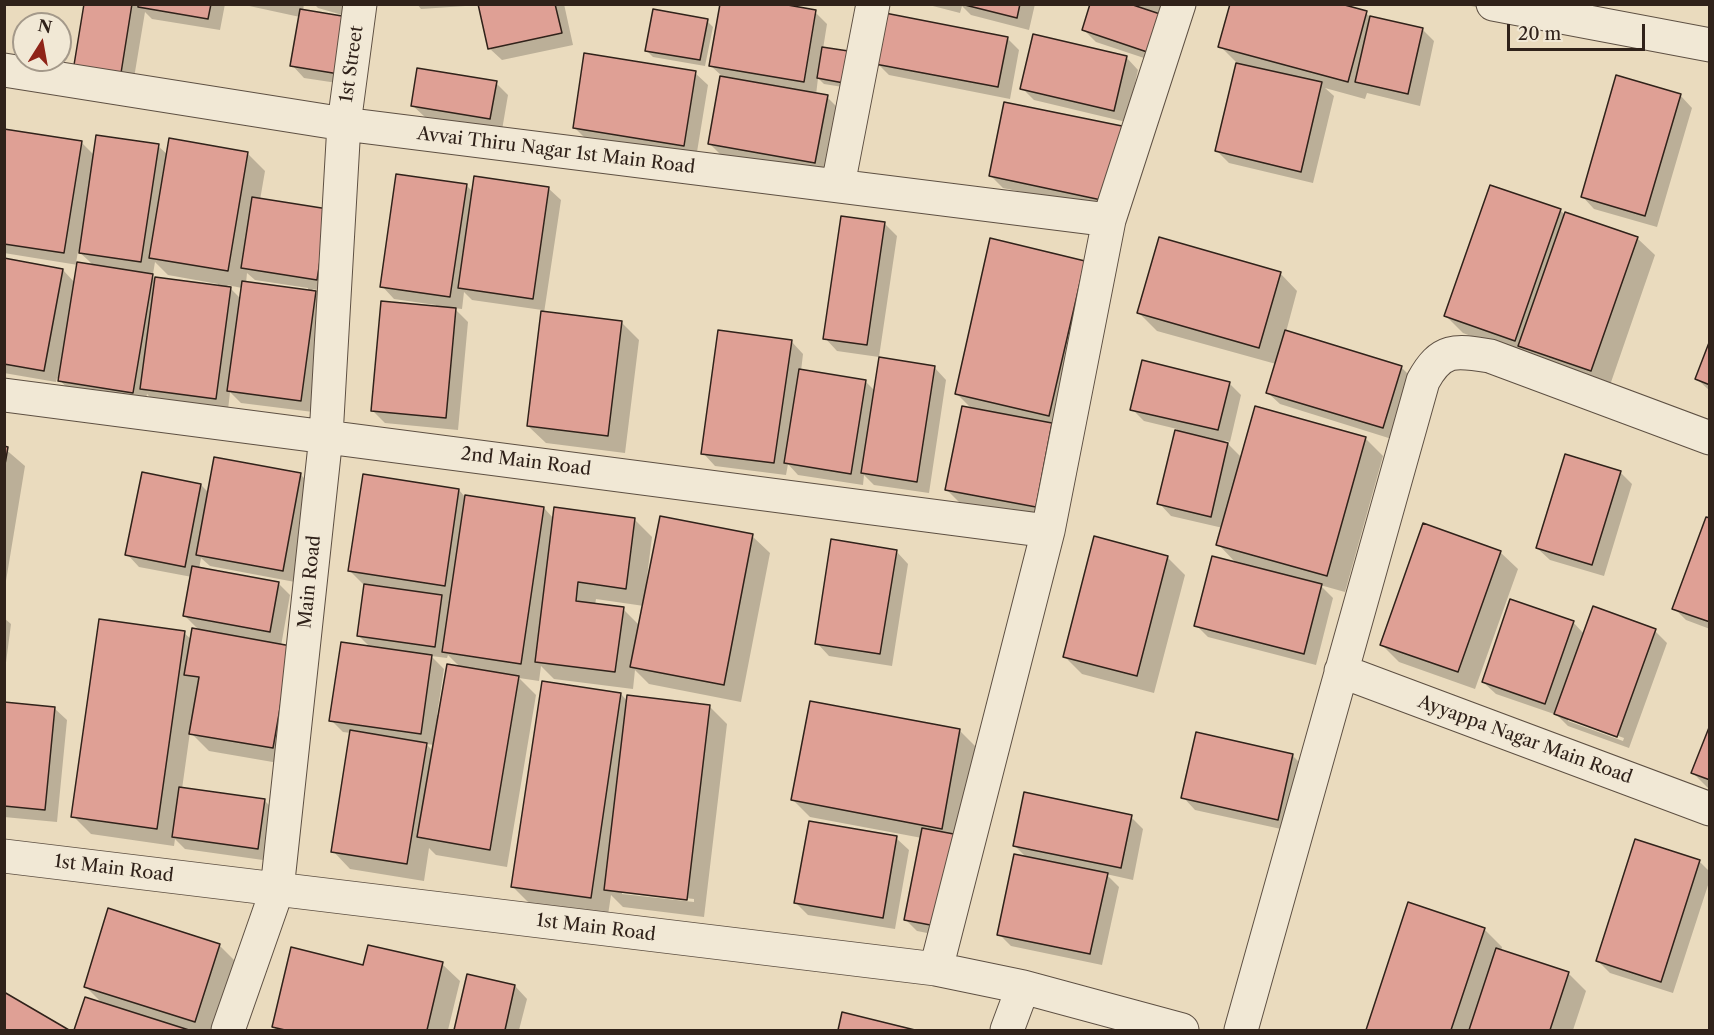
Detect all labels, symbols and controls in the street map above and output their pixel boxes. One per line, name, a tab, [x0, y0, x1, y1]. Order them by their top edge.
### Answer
north arrow	[12, 12, 72, 72]
scale bar	[1510, 12, 1648, 50]
text: N	[36, 15, 54, 37]
text: 20 m	[1518, 23, 1561, 45]
street label: 1st Street	[336, 24, 368, 104]
street label: Avvai Thiru Nagar 1st Main Road	[416, 123, 696, 179]
street label: 2nd Main Road	[460, 443, 592, 481]
street label: Main Road	[294, 534, 326, 630]
street label: Ayyappa Nagar Main Road	[1415, 691, 1635, 789]
street label: 1st Main Road	[53, 851, 175, 887]
street label: 1st Main Road	[535, 910, 657, 946]

